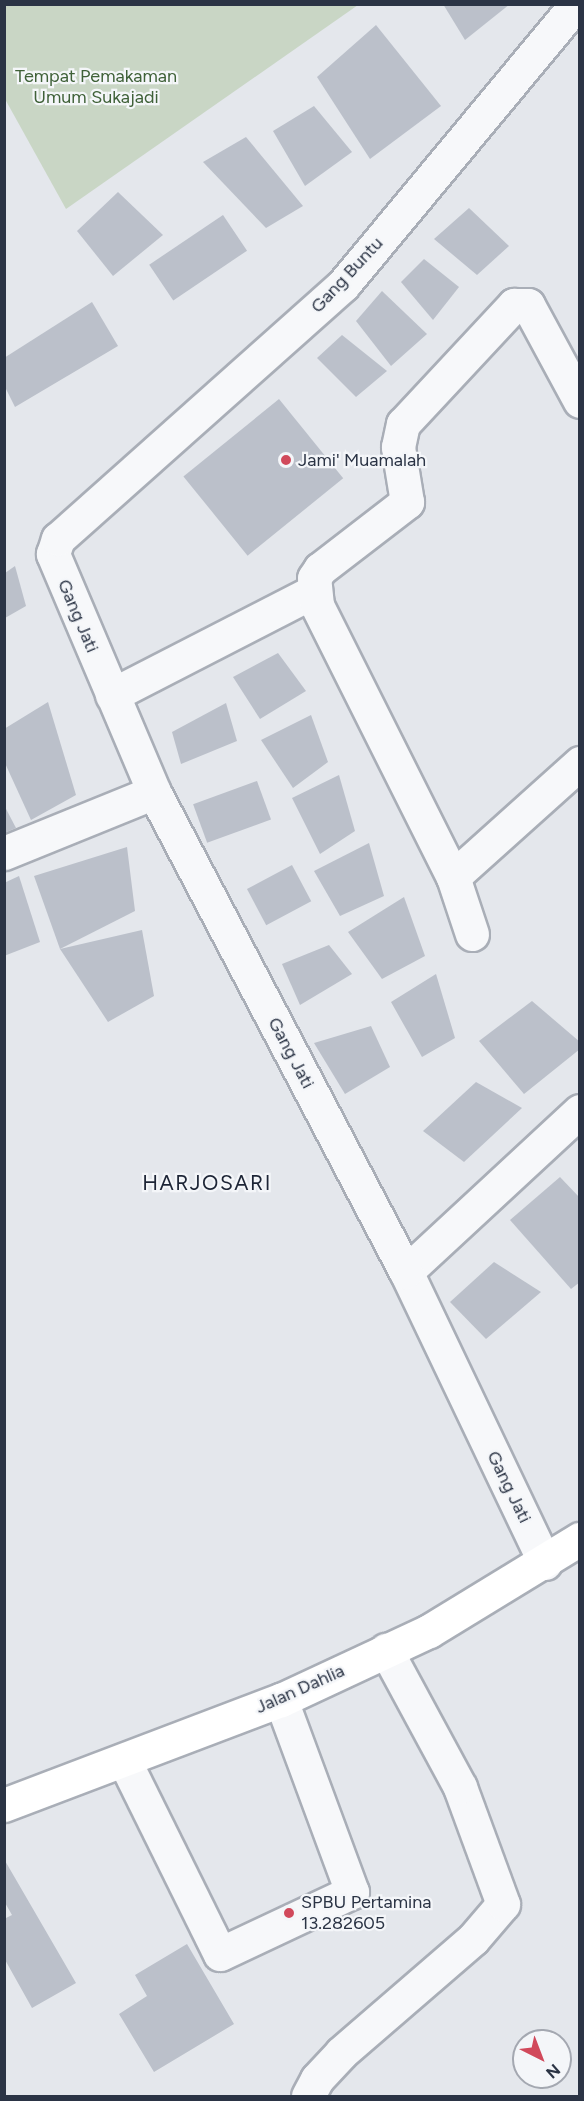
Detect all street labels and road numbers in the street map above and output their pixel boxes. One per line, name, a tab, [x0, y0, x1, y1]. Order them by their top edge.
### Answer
street label: Gang Buntu	[306, 233, 388, 317]
street label: Gang Jati	[53, 576, 103, 656]
street label: Gang Jati	[263, 1014, 319, 1092]
street label: Gang Jati	[482, 1448, 536, 1526]
street label: Jalan Dahlia	[252, 1660, 348, 1718]

